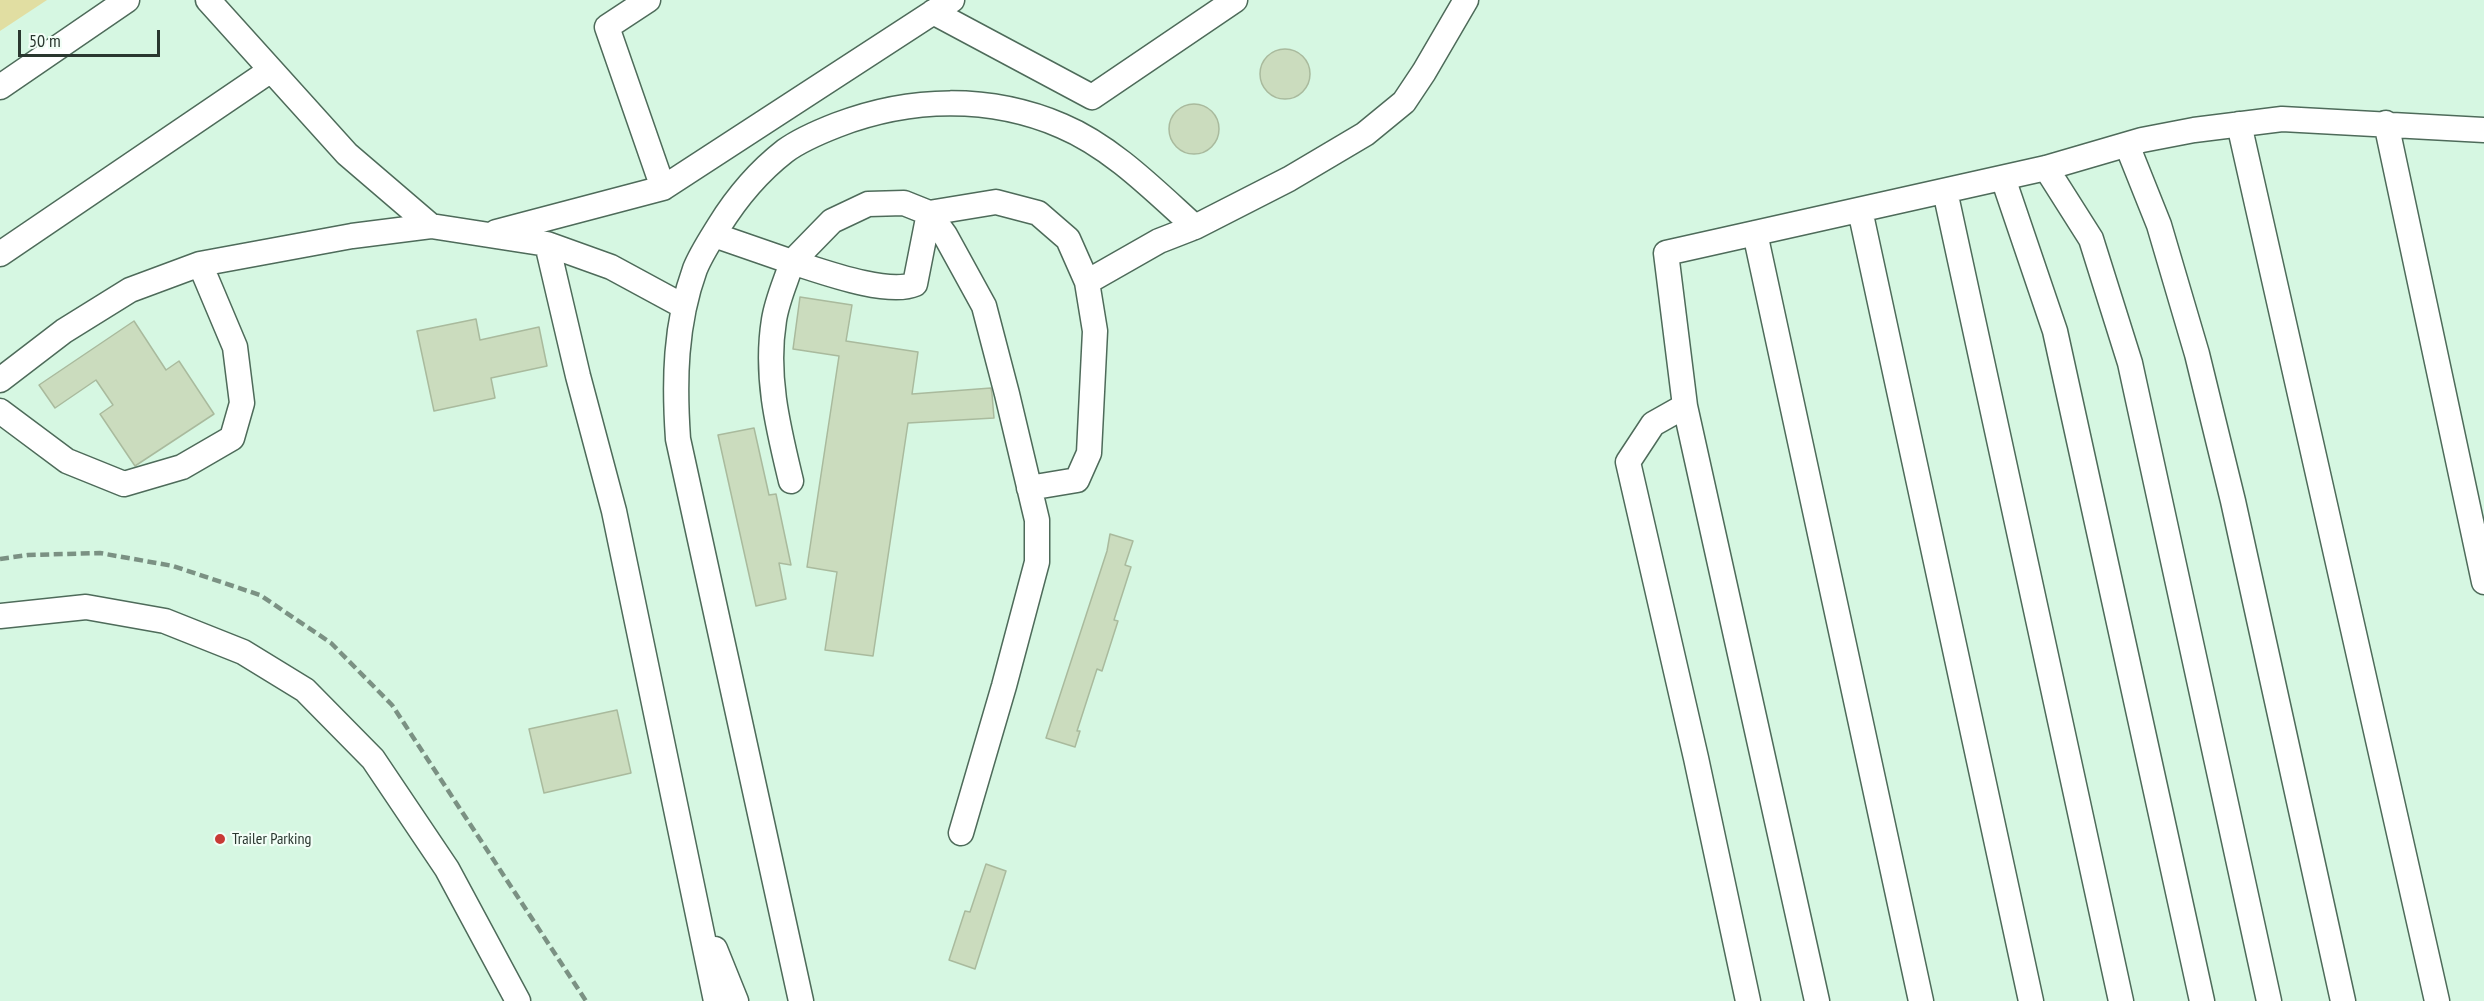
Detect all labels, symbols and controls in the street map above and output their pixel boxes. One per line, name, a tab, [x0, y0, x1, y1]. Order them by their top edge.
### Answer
scale bar	[21, 18, 164, 56]
text: 50 m	[29, 29, 61, 52]
place label: Trailer Parking	[232, 829, 311, 849]
marker: Trailer Parking	[213, 832, 227, 846]

